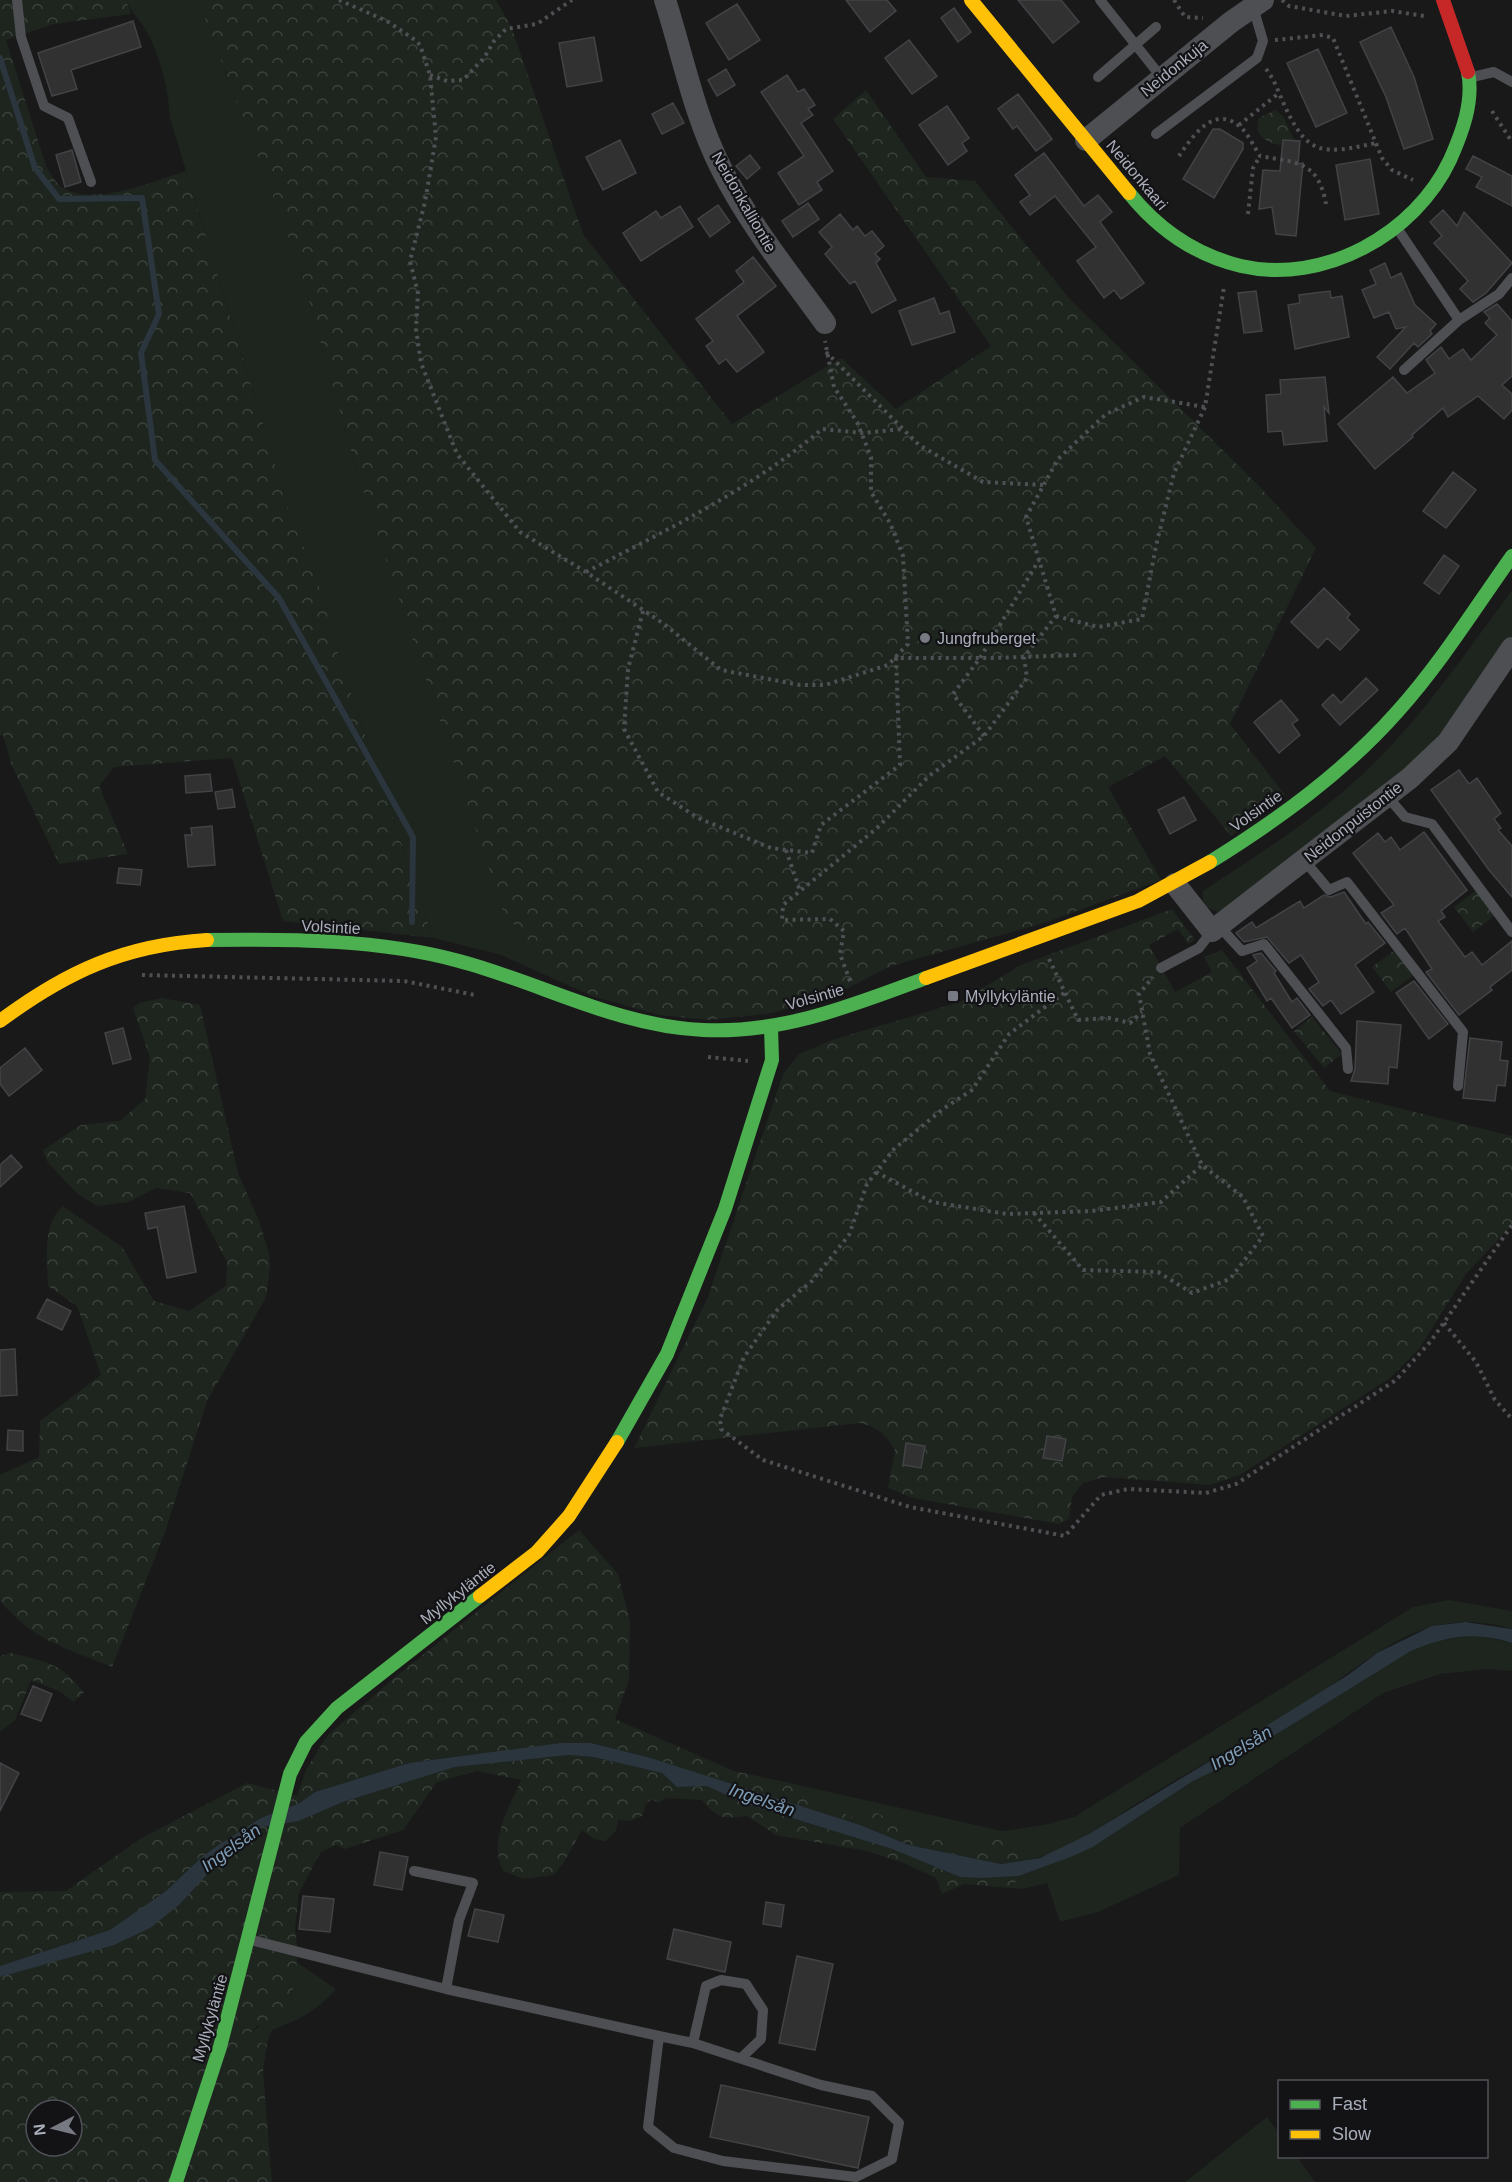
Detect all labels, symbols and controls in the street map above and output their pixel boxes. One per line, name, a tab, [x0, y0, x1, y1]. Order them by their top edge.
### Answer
street label: Neidonkuja	[1138, 36, 1211, 100]
street label: Neidonkaari	[1103, 137, 1171, 213]
street label: Neidonkalliontie	[708, 149, 780, 255]
place label: Jungfruberget	[937, 630, 1036, 647]
marker: Jungfruberget	[918, 631, 932, 645]
street label: Neidonpuistontie	[1301, 779, 1405, 865]
street label: Volsintie	[1227, 787, 1285, 835]
street label: Volsintie	[301, 917, 361, 937]
street label: Volsintie	[784, 981, 846, 1013]
place label: Myllykyläntie	[965, 988, 1056, 1005]
marker: Myllykyläntie	[946, 989, 960, 1003]
street label: Myllykyläntie	[417, 1558, 499, 1628]
water label: Ingelsån	[1207, 1722, 1275, 1774]
water label: Ingelsån	[727, 1779, 797, 1821]
water label: Ingelsån	[198, 1820, 264, 1876]
street label: Myllykyläntie	[189, 1972, 231, 2064]
legend	[1278, 2080, 1488, 2158]
text: Fast	[1332, 2094, 1367, 2114]
north arrow	[24, 2098, 84, 2158]
text: N	[30, 2123, 49, 2137]
text: Slow	[1332, 2124, 1372, 2144]

